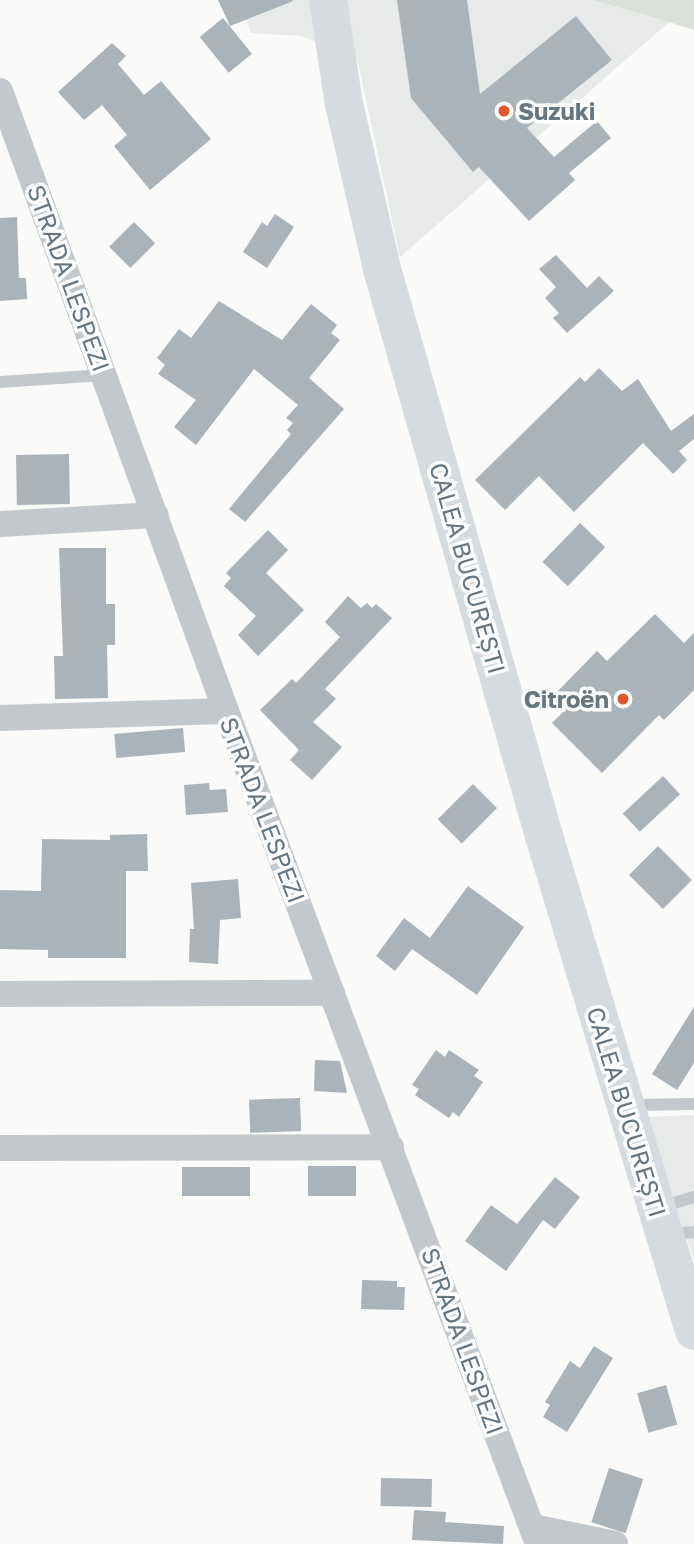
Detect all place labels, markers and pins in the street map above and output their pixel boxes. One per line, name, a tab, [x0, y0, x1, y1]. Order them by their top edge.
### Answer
place label: Suzuki	[518, 97, 595, 125]
marker: Suzuki	[496, 103, 512, 119]
place label: Citroën	[524, 685, 609, 713]
marker: Citroën	[615, 691, 631, 707]

